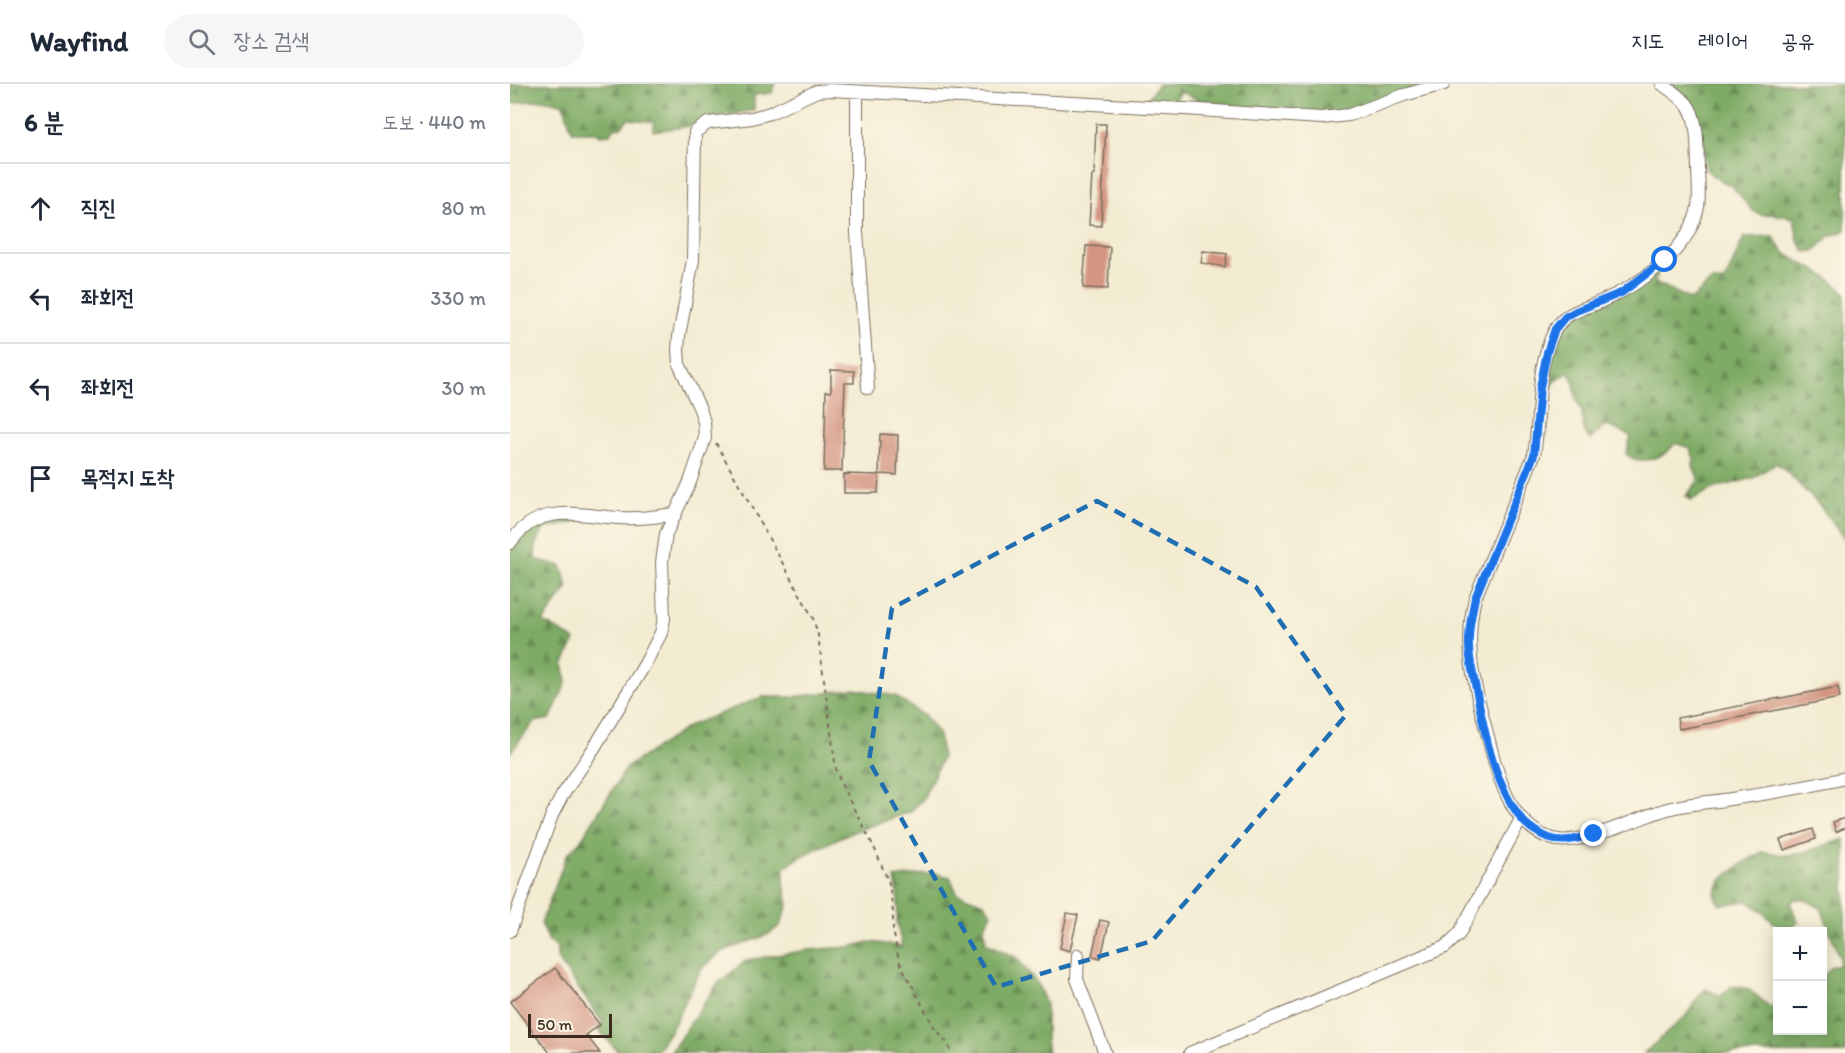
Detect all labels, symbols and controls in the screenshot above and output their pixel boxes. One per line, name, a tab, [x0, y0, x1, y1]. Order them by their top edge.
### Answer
search box	[164, 14, 584, 68]
text: Wayfind	[30, 24, 128, 58]
icon: search	[185, 25, 218, 58]
text: 장소 검색	[233, 27, 309, 54]
text: 지도	[1631, 28, 1665, 53]
text: 레이어	[1698, 28, 1748, 53]
text: 공유	[1781, 28, 1815, 53]
text: 6 분	[24, 106, 65, 138]
text: 도보 · 440 m	[382, 110, 486, 134]
icon: ahead	[24, 192, 57, 225]
text: 직진	[81, 194, 116, 221]
text: 80 m	[441, 196, 486, 220]
route start	[1651, 246, 1677, 272]
icon: left	[24, 282, 57, 315]
text: 좌회전	[81, 284, 134, 311]
text: 330 m	[431, 286, 486, 310]
icon: left	[24, 372, 57, 405]
text: 좌회전	[81, 374, 134, 401]
text: 30 m	[441, 376, 486, 400]
icon: arrive	[24, 462, 57, 495]
text: 목적지 도착	[81, 464, 174, 491]
route end	[1580, 820, 1606, 846]
map controls	[1773, 927, 1827, 1035]
button: +	[1773, 927, 1827, 981]
button: −	[1773, 981, 1827, 1035]
scale bar	[528, 1011, 612, 1038]
text: 50 m	[537, 1015, 572, 1034]

